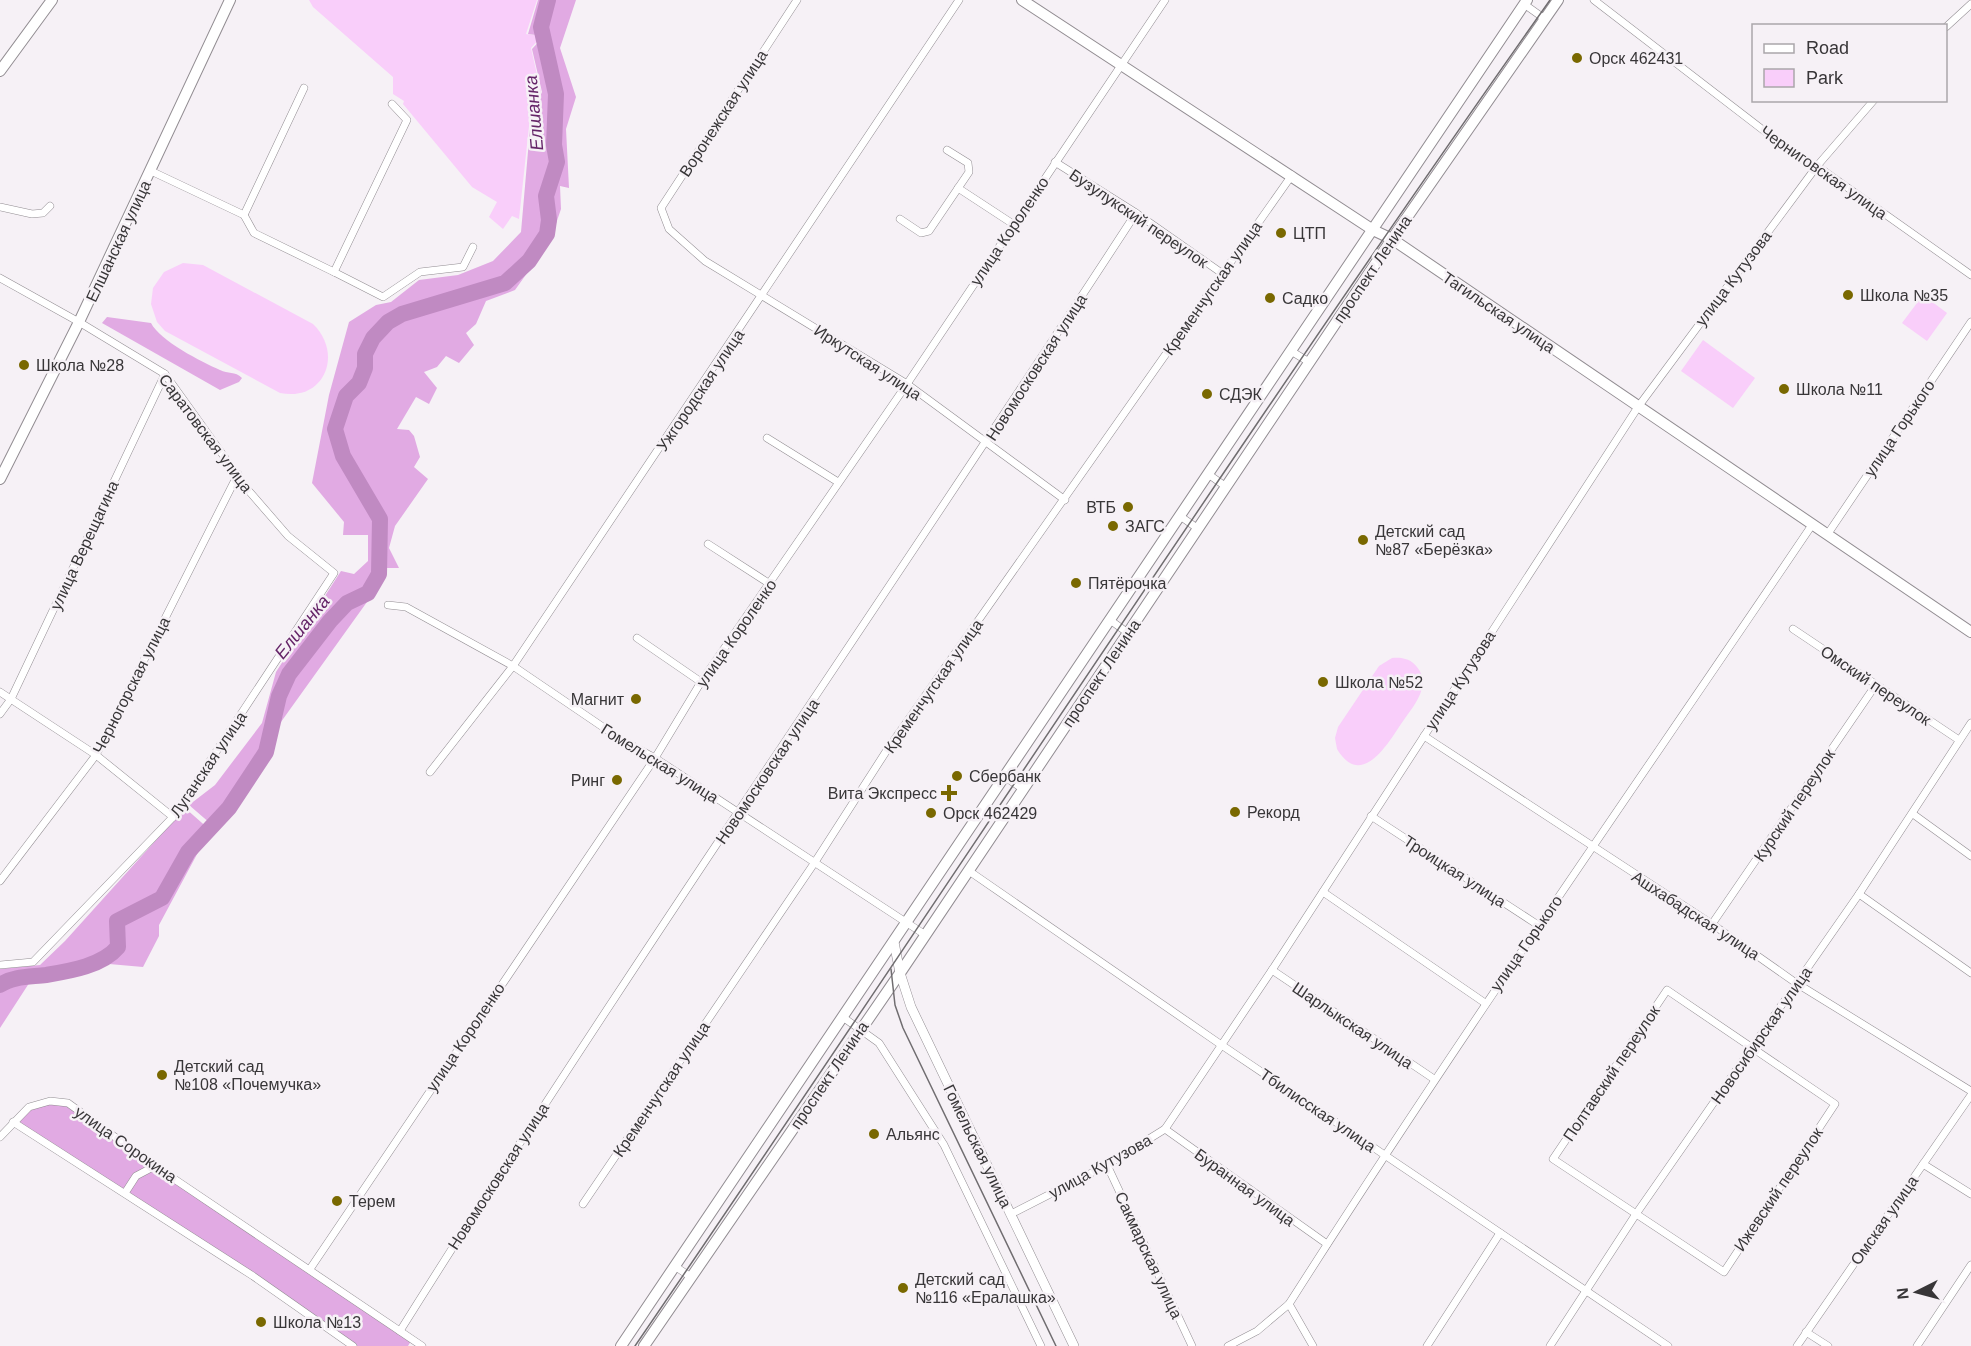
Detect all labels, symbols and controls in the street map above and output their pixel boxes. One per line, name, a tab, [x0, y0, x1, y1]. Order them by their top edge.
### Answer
legend	[1752, 24, 1947, 102]
text: Road	[1806, 38, 1849, 58]
street label: Воронежская улица	[676, 47, 771, 180]
place label: Орск 462431	[1589, 50, 1683, 67]
marker: Орск 462431	[1570, 51, 1584, 65]
text: Park	[1806, 68, 1844, 88]
water label: Елшанка	[521, 75, 547, 151]
street label: Черниговская улица	[1757, 122, 1890, 223]
street label: Бузулукский переулок	[1066, 166, 1212, 272]
street label: улица Короленко	[967, 174, 1052, 289]
street label: Елшанская улица	[83, 178, 154, 305]
street label: проспект Ленина	[1330, 212, 1415, 326]
street label: Кременчугская улица	[1160, 218, 1265, 358]
place label: ЦТП	[1293, 225, 1326, 242]
marker: ЦТП	[1274, 226, 1288, 240]
street label: улица Кутузова	[1692, 227, 1775, 329]
street label: Тагильская улица	[1439, 269, 1558, 356]
place label: Школа №35	[1860, 287, 1948, 304]
marker: Школа №35	[1841, 288, 1855, 302]
place label: Садко	[1282, 290, 1328, 307]
street label: Новомосковская улица	[983, 291, 1090, 444]
marker: Садко	[1263, 291, 1277, 305]
street label: Иркутская улица	[811, 322, 924, 403]
street label: Ужгородская улица	[653, 326, 747, 454]
place label: Школа №28	[36, 357, 124, 374]
marker: Школа №28	[17, 358, 31, 372]
street label: Саратовская улица	[156, 371, 256, 496]
street label: улица Горького	[1861, 377, 1938, 480]
place label: Школа №11	[1796, 381, 1883, 398]
marker: Школа №11	[1777, 382, 1791, 396]
place label: СДЭК	[1219, 386, 1263, 403]
marker: СДЭК	[1200, 387, 1214, 401]
street label: улица Верещагина	[47, 478, 122, 612]
place label: ВТБ	[1086, 499, 1116, 516]
marker: ВТБ	[1121, 500, 1135, 514]
place label: ЗАГС	[1125, 518, 1165, 535]
marker: ЗАГС	[1106, 519, 1120, 533]
place label: Детский сад №87 «Берёзка»	[1375, 523, 1493, 558]
marker: Детский сад №87 «Берёзка»	[1356, 533, 1370, 547]
place label: Пятёрочка	[1088, 575, 1167, 592]
street label: улица Короленко	[693, 576, 780, 690]
marker: Пятёрочка	[1069, 576, 1083, 590]
water label: Елшанка	[270, 591, 334, 663]
street label: Черногорская улица	[90, 614, 173, 756]
street label: Кременчугская улица	[881, 616, 986, 756]
street label: проспект Ленина	[1059, 616, 1144, 730]
street label: улица Кутузова	[1422, 628, 1499, 733]
street label: Омский переулок	[1817, 642, 1935, 729]
place label: Школа №52	[1335, 674, 1423, 691]
marker: Школа №52	[1316, 675, 1330, 689]
place label: Магнит	[571, 691, 625, 708]
marker: Магнит	[629, 692, 643, 706]
street label: Новомосковская улица	[712, 695, 822, 847]
street label: Луганская улица	[167, 708, 250, 820]
street label: Гомельская улица	[598, 720, 722, 806]
street label: Курский переулок	[1751, 745, 1839, 865]
place label: Сбербанк	[969, 768, 1042, 785]
marker: Сбербанк	[950, 769, 964, 783]
place label: Ринг	[571, 772, 605, 789]
marker: Ринг	[610, 773, 624, 787]
place label: Вита Экспресс	[828, 785, 937, 802]
marker: Вита Экспресс	[942, 786, 956, 800]
place label: Рекорд	[1247, 804, 1300, 821]
place label: Орск 462429	[943, 805, 1037, 822]
marker: Рекорд	[1228, 805, 1242, 819]
marker: Орск 462429	[924, 806, 938, 820]
street label: Троицкая улица	[1401, 832, 1509, 911]
street label: Ашхабадская улица	[1629, 868, 1763, 963]
street label: улица Горького	[1487, 892, 1566, 994]
street label: Новосибирская улица	[1708, 964, 1815, 1107]
street label: Шарлыкская улица	[1289, 979, 1416, 1072]
street label: улица Короленко	[423, 980, 508, 1095]
street label: Полтавский переулок	[1560, 1002, 1664, 1144]
street label: проспект Ленина	[787, 1018, 872, 1132]
street label: Кременчугская улица	[610, 1019, 713, 1160]
place label: Детский сад №108 «Почемучка»	[174, 1058, 321, 1093]
street label: Тбилисская улица	[1257, 1065, 1379, 1155]
marker: Детский сад №108 «Почемучка»	[155, 1068, 169, 1082]
street label: Гомельская улица	[940, 1082, 1015, 1211]
street label: Новомосковская улица	[445, 1100, 552, 1253]
street label: улица Сорокина	[72, 1103, 180, 1186]
street label: Ижевский переулок	[1731, 1124, 1827, 1254]
place label: Альянс	[886, 1126, 940, 1143]
marker: Альянс	[867, 1127, 881, 1141]
street label: улица Кутузова	[1046, 1131, 1155, 1202]
street label: Буранная улица	[1191, 1145, 1298, 1229]
street label: Омская улица	[1847, 1172, 1921, 1268]
street label: Сакмарская улица	[1112, 1189, 1185, 1321]
place label: Терем	[349, 1193, 396, 1210]
marker: Терем	[330, 1194, 344, 1208]
north arrow	[1887, 1262, 1947, 1322]
place label: Детский сад №116 «Ералашка»	[915, 1271, 1056, 1306]
marker: Детский сад №116 «Ералашка»	[896, 1281, 910, 1295]
text: N	[1894, 1287, 1912, 1300]
place label: Школа №13	[273, 1314, 361, 1331]
marker: Школа №13	[254, 1315, 268, 1329]

